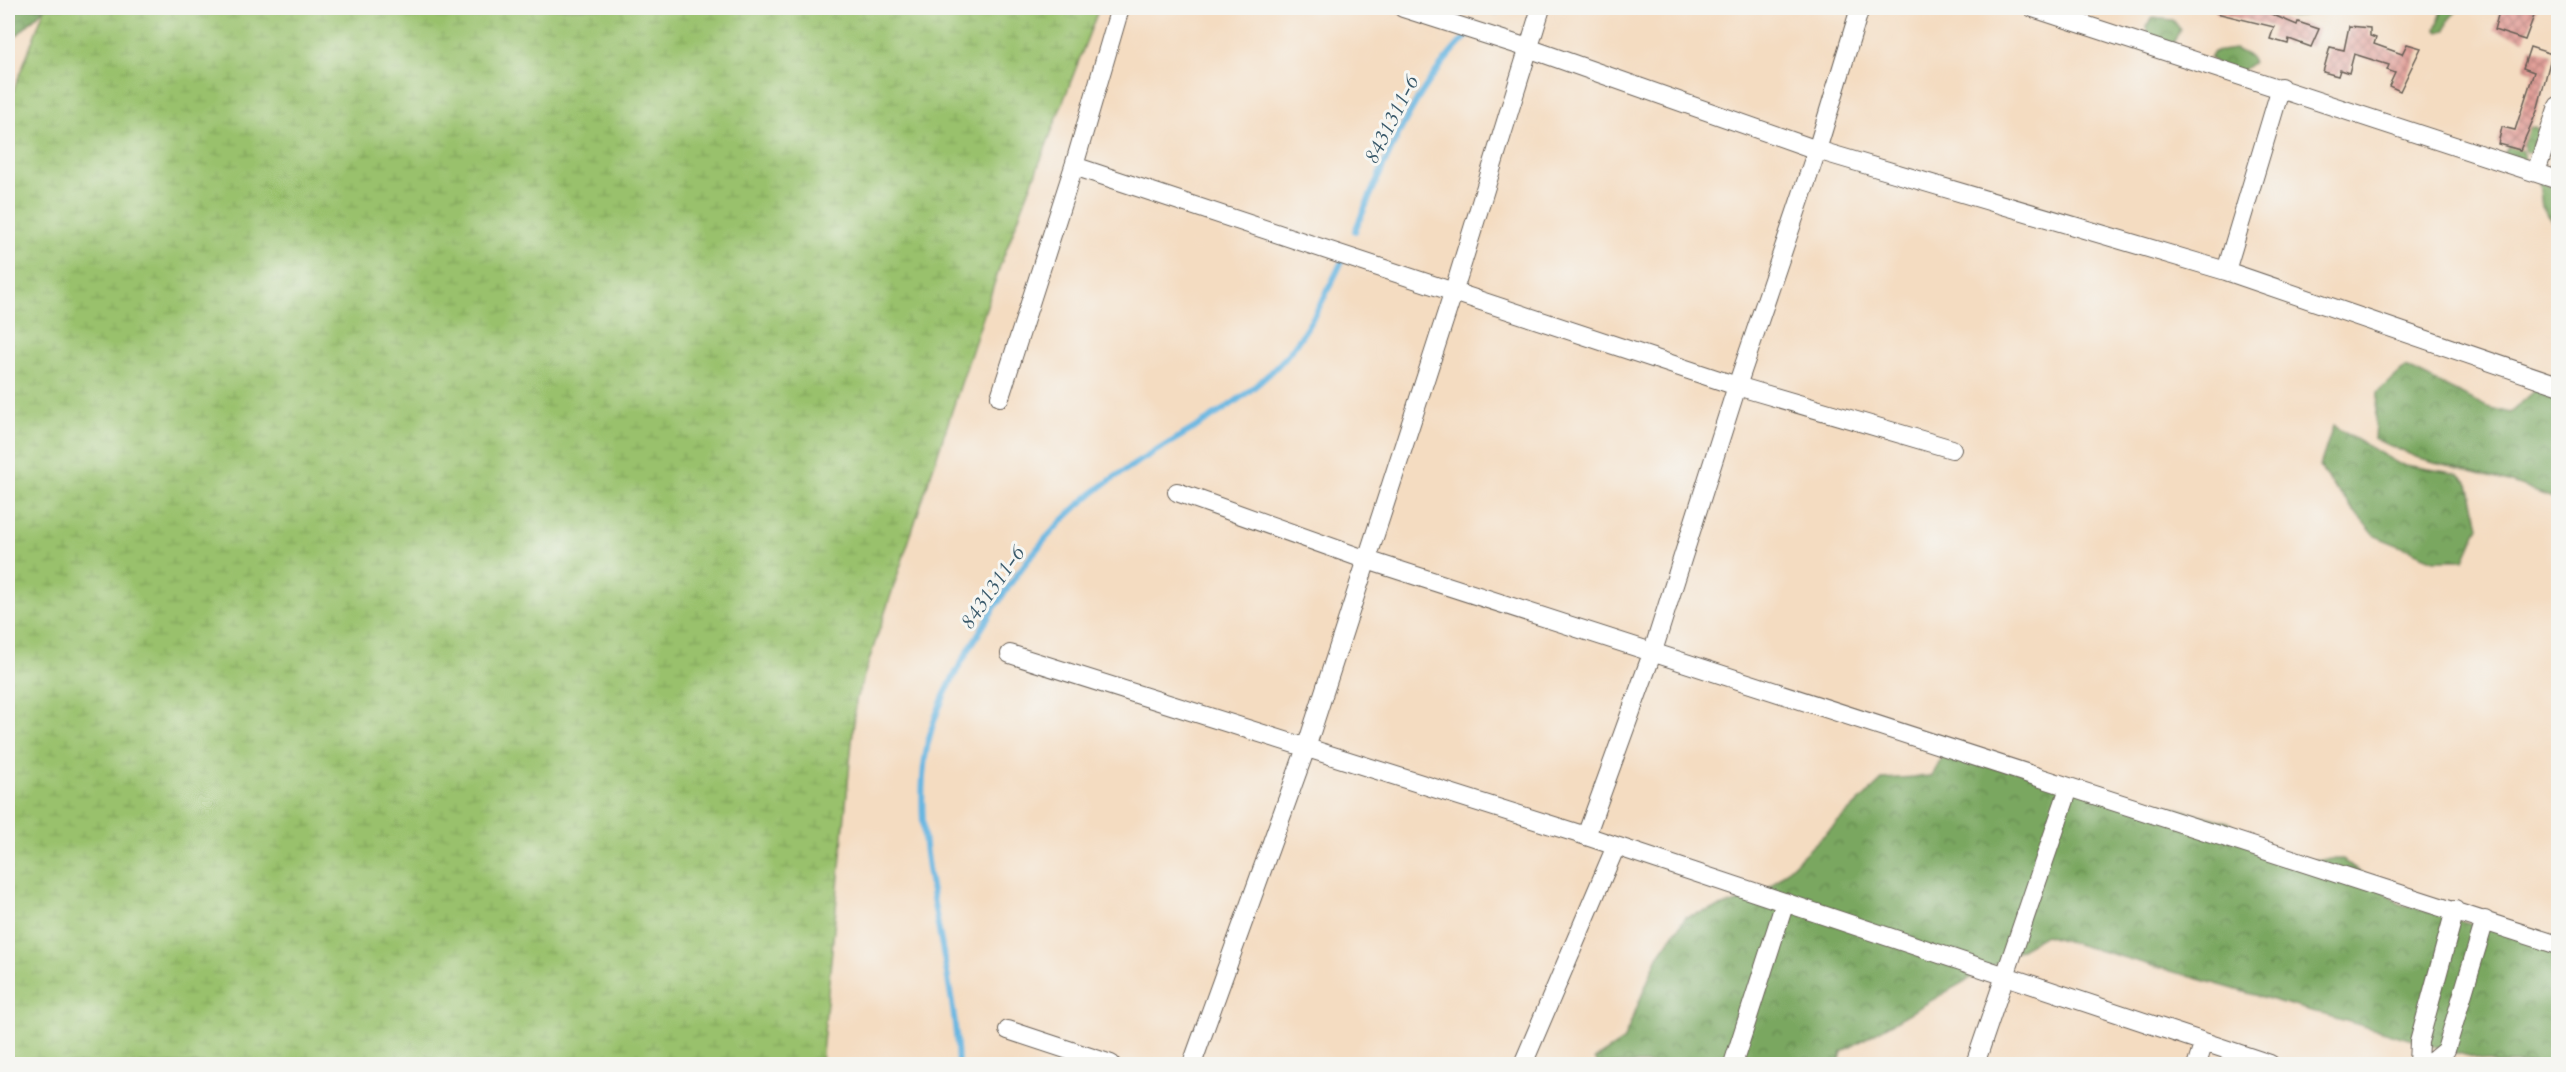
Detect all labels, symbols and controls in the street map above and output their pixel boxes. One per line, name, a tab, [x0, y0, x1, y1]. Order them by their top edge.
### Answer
water label: 8431311-6	[1357, 69, 1427, 169]
water label: 8431311-6	[953, 539, 1033, 636]

